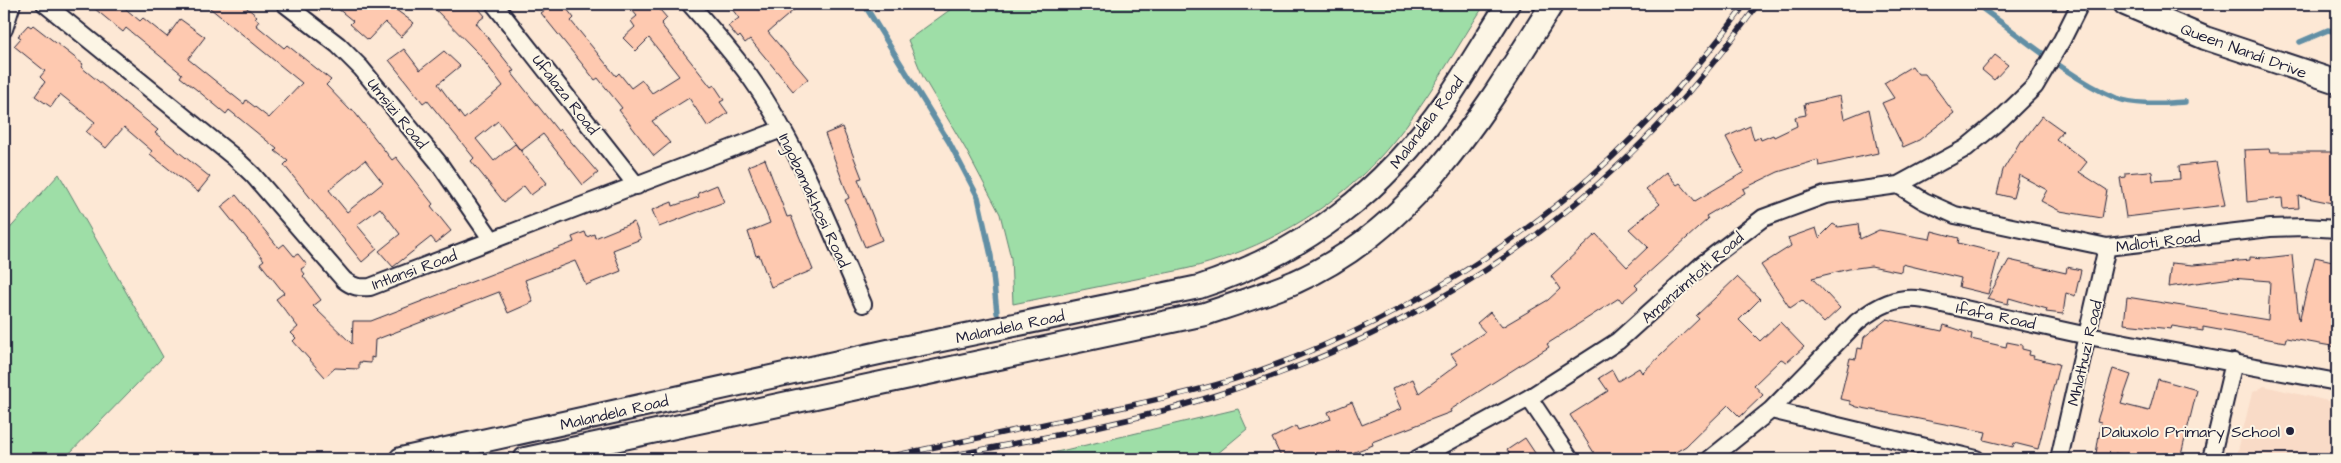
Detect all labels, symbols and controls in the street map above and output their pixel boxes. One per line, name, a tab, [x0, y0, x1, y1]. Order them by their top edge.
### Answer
street label: Queen Nandi Drive	[2177, 18, 2310, 84]
street label: Ufalaza Road	[527, 50, 604, 139]
street label: Malandela Road	[1385, 72, 1469, 173]
street label: Umsizi Road	[362, 74, 433, 154]
street label: Ingobamakhosi Road	[772, 130, 855, 272]
street label: Mdloti Road	[2115, 226, 2202, 258]
street label: Amanzimtoti Road	[1637, 227, 1749, 328]
street label: Intlansi Road	[369, 244, 460, 296]
street label: Ifafa Road	[1954, 297, 2038, 335]
street label: Mhlathuzi Road	[2062, 298, 2108, 408]
street label: Malandela Road	[954, 305, 1067, 349]
street label: Malandela Road	[558, 390, 671, 436]
place label: Daluxolo Primary School	[2101, 421, 2280, 444]
marker: Daluxolo Primary School	[2284, 425, 2296, 437]

